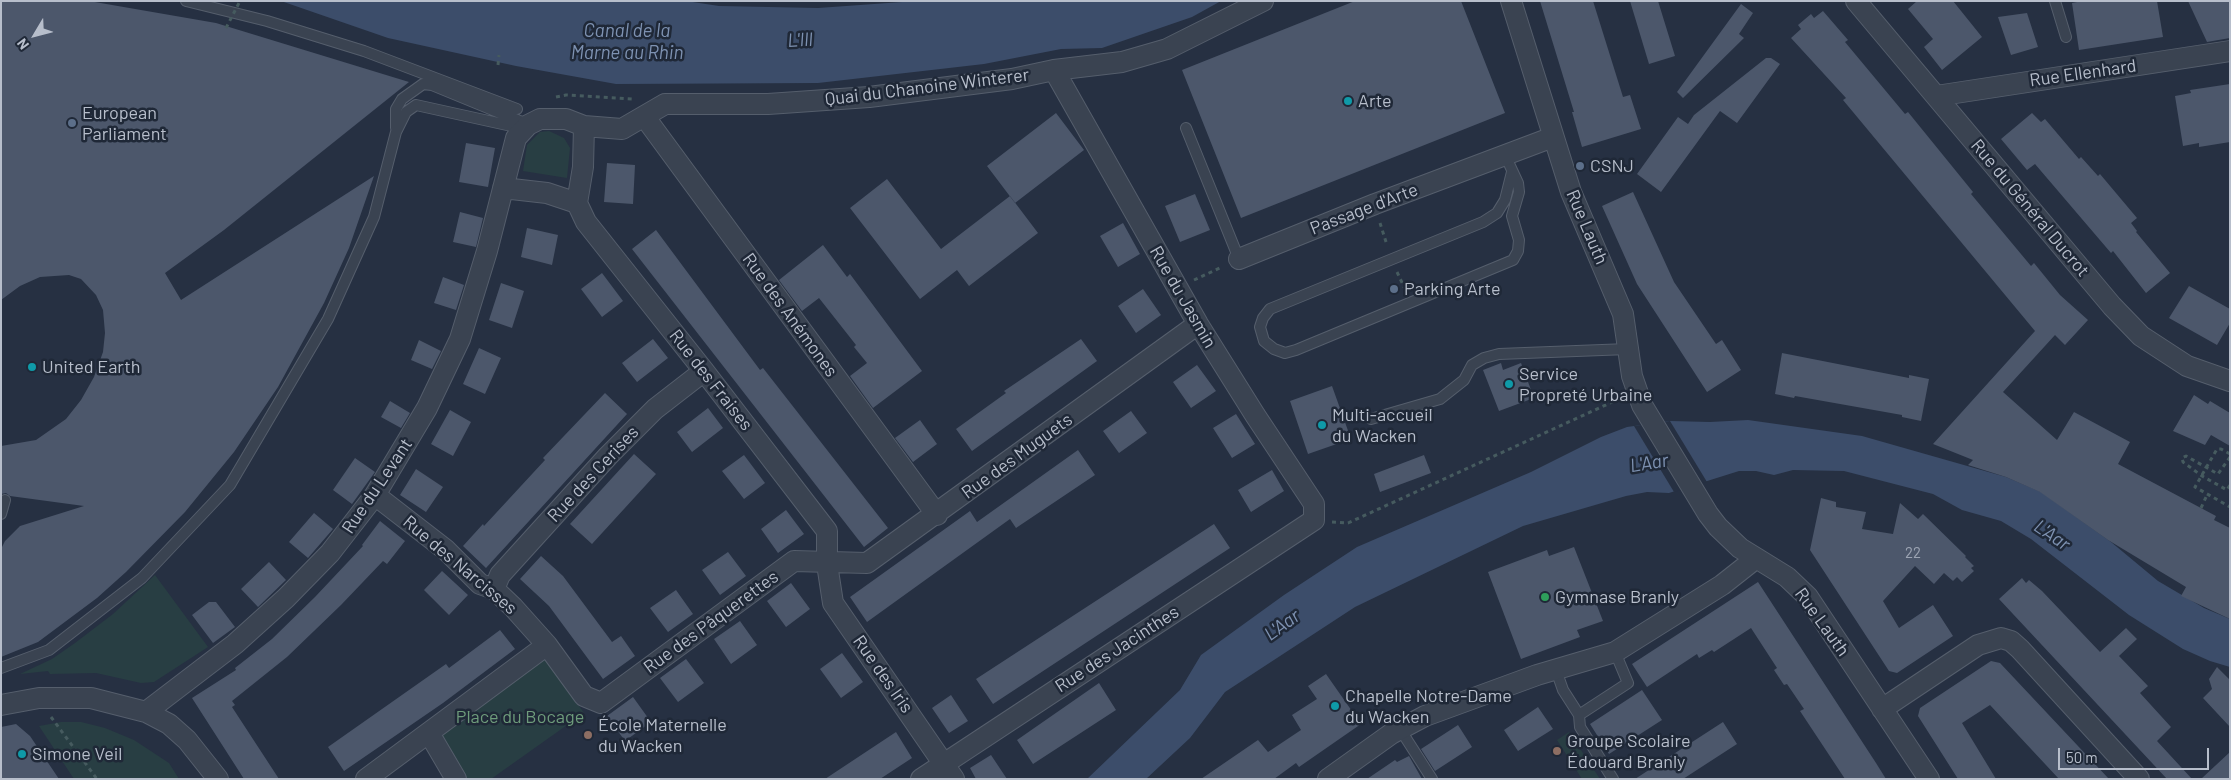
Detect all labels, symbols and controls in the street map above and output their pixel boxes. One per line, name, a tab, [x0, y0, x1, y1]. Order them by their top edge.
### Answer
north arrow	[10, 10, 60, 60]
water label: Canal de la Marne au Rhin	[571, 20, 683, 64]
water label: L'Ill	[787, 28, 813, 52]
text: N	[13, 35, 32, 53]
street label: Rue Ellenhard	[2028, 55, 2138, 91]
street label: Quai du Chanoine Winterer	[824, 64, 1030, 110]
place label: Arte	[1358, 90, 1392, 112]
marker: Arte	[1342, 95, 1354, 107]
place label: European Parliament	[82, 102, 167, 144]
marker: European Parliament	[66, 117, 78, 129]
street label: Rue du Général Ducrot	[1966, 135, 2094, 281]
place label: CSNJ	[1590, 155, 1634, 177]
marker: CSNJ	[1574, 160, 1586, 172]
street label: Passage d'Arte	[1307, 179, 1421, 239]
street label: Rue Lauth	[1562, 186, 1612, 268]
street label: Rue du Jasmin	[1145, 242, 1221, 352]
street label: Rue des Anémones	[738, 249, 842, 381]
place label: Parking Arte	[1404, 278, 1500, 300]
marker: Parking Arte	[1388, 283, 1400, 295]
street label: Rue des Fraises	[665, 325, 757, 435]
place label: United Earth	[42, 356, 140, 378]
marker: United Earth	[26, 361, 38, 373]
place label: Service Propreté Urbaine	[1519, 363, 1652, 406]
marker: Service Propreté Urbaine	[1503, 378, 1515, 390]
place label: Multi-accueil du Wacken	[1332, 404, 1433, 446]
street label: Rue des Muguets	[957, 409, 1077, 503]
marker: Multi-accueil du Wacken	[1316, 419, 1328, 431]
street label: Rue des Cerises	[543, 421, 643, 527]
street label: Rue du Levant	[337, 434, 417, 538]
water label: L'Aar	[1628, 449, 1670, 477]
street label: Rue des Narcisses	[399, 511, 521, 619]
water label: L'Aar	[2030, 515, 2074, 555]
house number: 22	[1905, 544, 1921, 562]
street label: Rue des Pâquerettes	[639, 566, 783, 678]
street label: Rue Lauth	[1790, 584, 1854, 660]
place label: Gymnase Branly	[1555, 586, 1679, 608]
marker: Gymnase Branly	[1539, 591, 1551, 603]
street label: Rue des Jacinthes	[1051, 601, 1183, 697]
water label: L'Aar	[1260, 604, 1304, 646]
street label: Rue des Iris	[848, 631, 918, 717]
place label: Chapelle Notre-Dame du Wacken	[1345, 685, 1512, 728]
marker: Chapelle Notre-Dame du Wacken	[1329, 700, 1341, 712]
park label: Place du Bocage	[456, 706, 584, 728]
place label: École Maternelle du Wacken	[598, 714, 727, 756]
marker: École Maternelle du Wacken	[582, 729, 594, 741]
place label: Groupe Scolaire Édouard Branly	[1567, 730, 1691, 772]
scale bar	[2061, 738, 2212, 770]
place label: Simone Veil	[32, 743, 122, 765]
marker: Groupe Scolaire Édouard Branly	[1551, 745, 1563, 757]
marker: Simone Veil	[16, 748, 28, 760]
text: 50 m	[2066, 748, 2098, 766]

